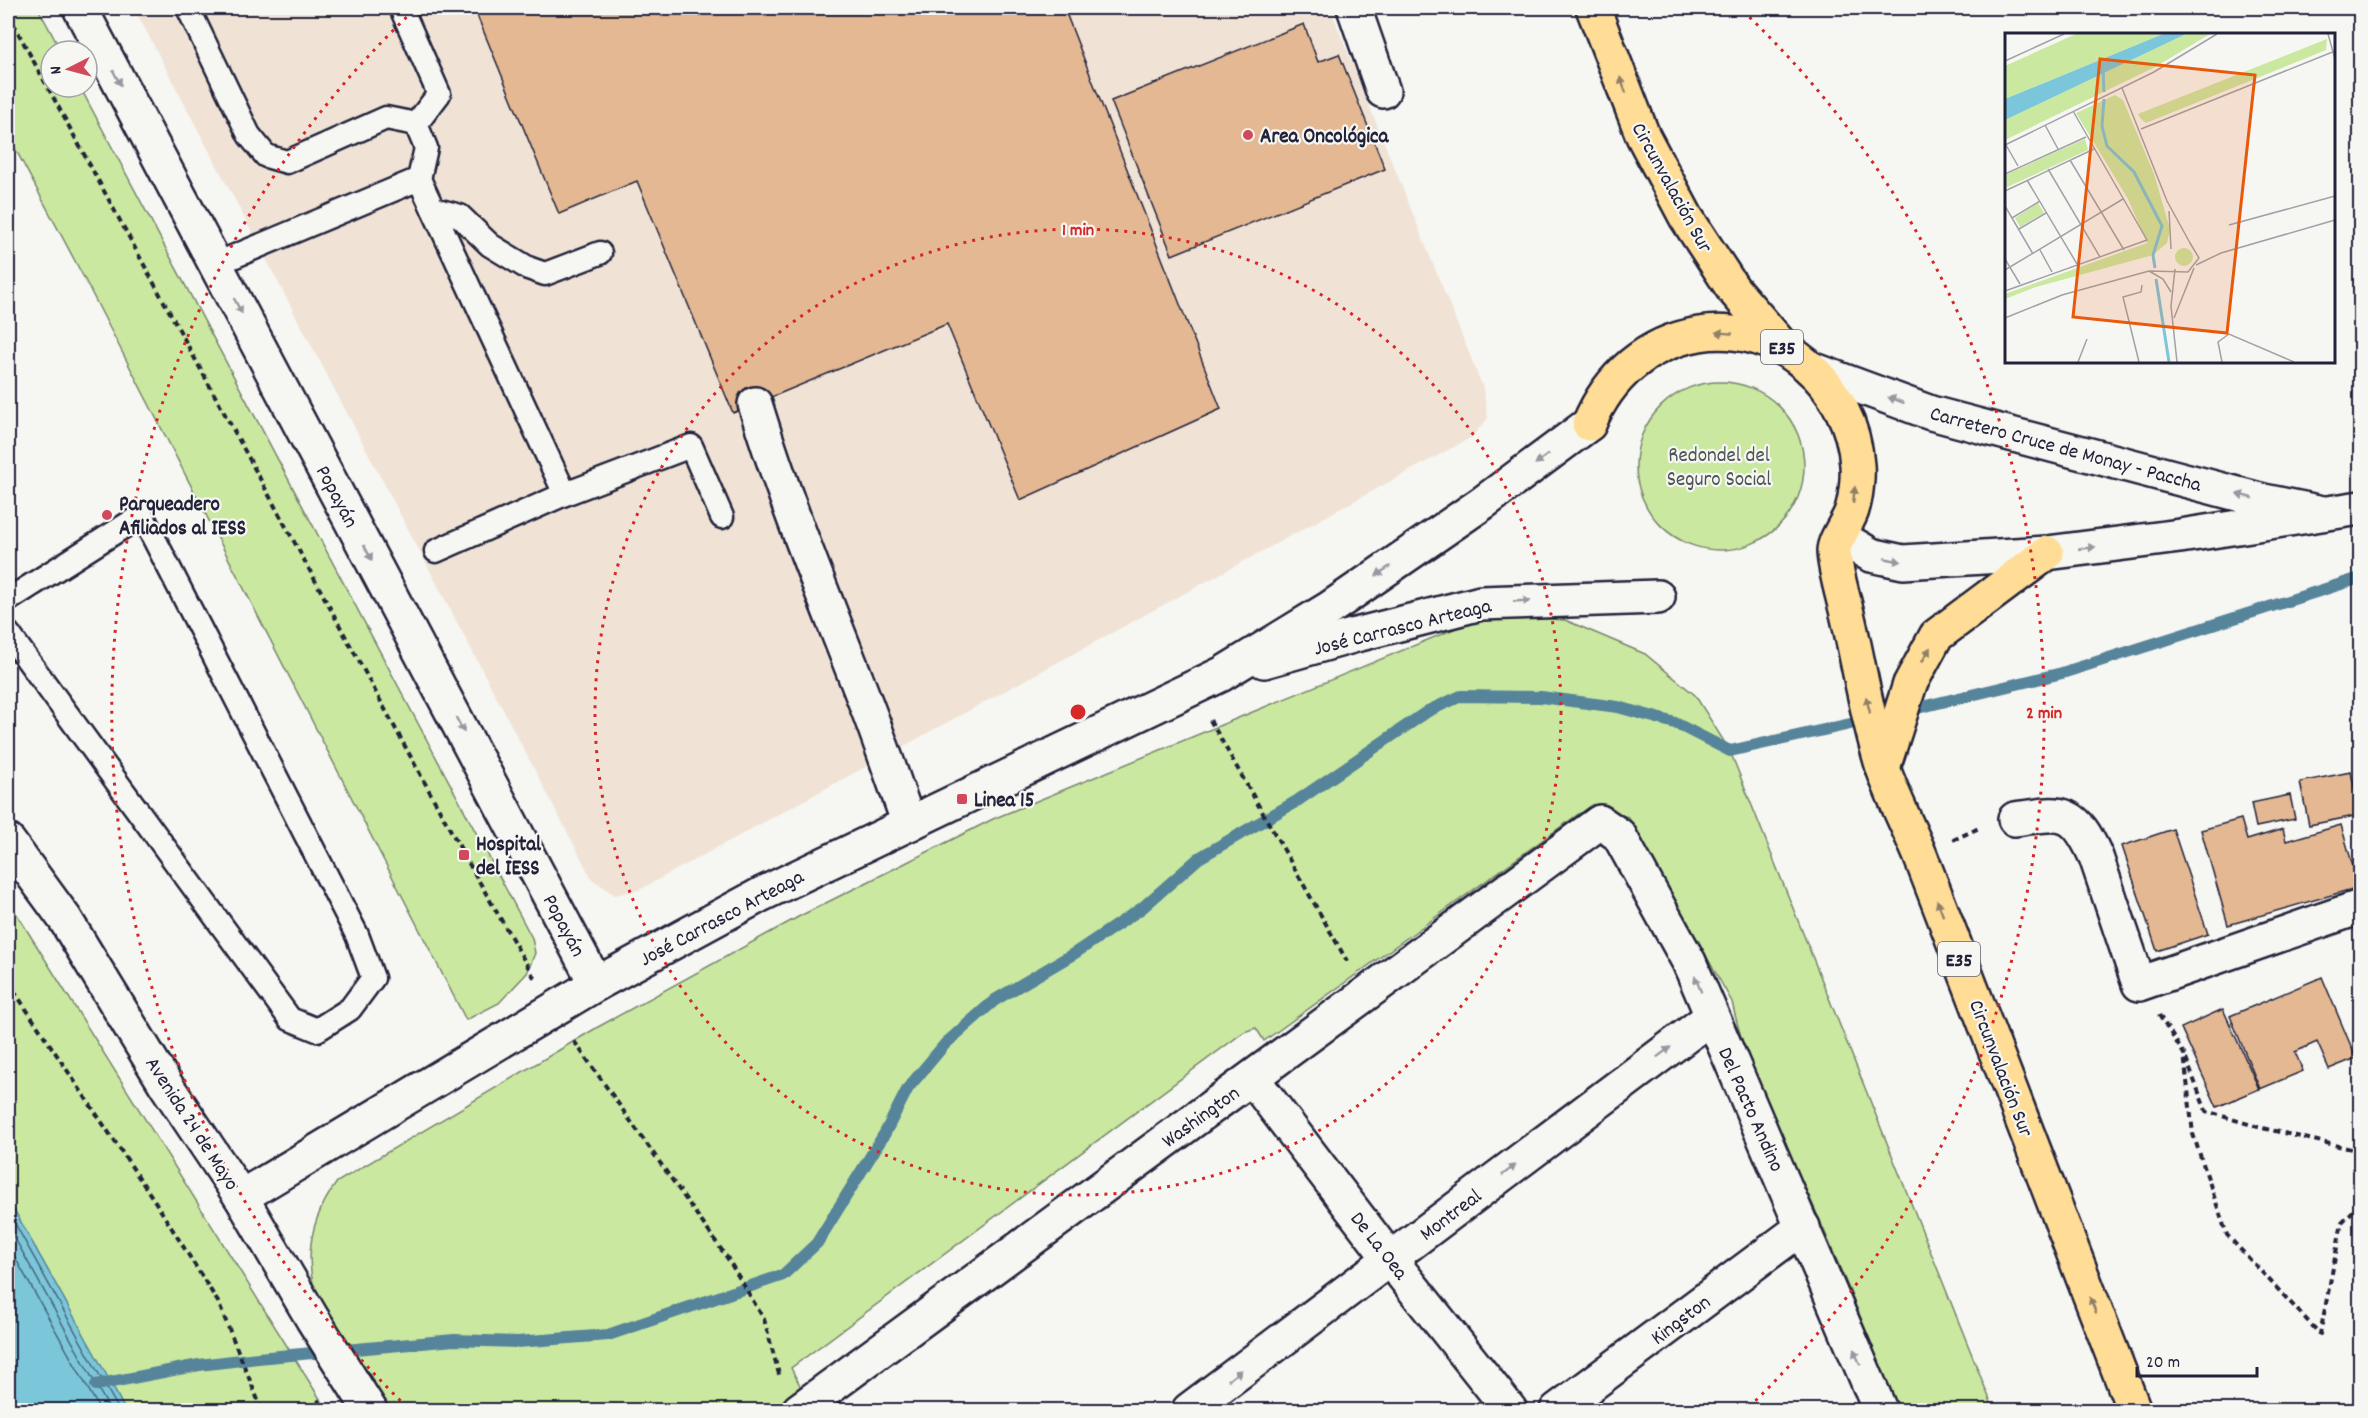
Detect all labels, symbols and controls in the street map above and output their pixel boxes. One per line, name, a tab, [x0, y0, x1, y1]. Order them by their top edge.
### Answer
inset map	[2005, 33, 2335, 363]
north arrow	[39, 39, 99, 99]
text: N	[45, 65, 68, 75]
one-way arrow	[112, 69, 122, 87]
one-way arrow	[1617, 76, 1627, 94]
street label: Circunvalación Sur	[1622, 118, 1719, 259]
place label: Area Oncológica	[1260, 123, 1390, 153]
marker: Area Oncológica	[1241, 128, 1255, 142]
text: 1 min	[1062, 219, 1094, 244]
one-way arrow	[233, 298, 243, 315]
one-way arrow	[1714, 328, 1733, 338]
road number: E35	[1761, 330, 1803, 364]
one-way arrow	[1886, 394, 1904, 404]
street label: Carretero Cruce de Monay - Paccha	[1926, 400, 2205, 502]
park label: Redondel del Seguro Social	[1667, 442, 1771, 496]
one-way arrow	[1535, 453, 1551, 465]
street label: Popayán	[306, 461, 364, 534]
one-way arrow	[1849, 485, 1859, 504]
place label: Parqueadero Afiliados al IESS	[119, 491, 246, 545]
one-way arrow	[2236, 491, 2254, 500]
marker: Parqueadero Afiliados al IESS	[100, 508, 114, 522]
one-way arrow	[2078, 543, 2097, 552]
one-way arrow	[363, 544, 373, 561]
one-way arrow	[1883, 556, 1902, 565]
one-way arrow	[1375, 565, 1391, 576]
street label: José Carrasco Arteaga	[1311, 592, 1496, 665]
one-way arrow	[1513, 596, 1532, 606]
one-way arrow	[1921, 646, 1931, 663]
one-way arrow	[1862, 696, 1872, 714]
centre of rings	[1068, 702, 1088, 722]
text: 2 min	[2026, 702, 2062, 727]
one-way arrow	[454, 716, 464, 734]
place label: Linea 15	[974, 787, 1035, 817]
marker: Linea 15	[955, 792, 969, 806]
place label: Hospital del IESS	[476, 831, 542, 885]
marker: Hospital del IESS	[457, 848, 471, 862]
street label: José Carrasco Arteaga	[635, 863, 811, 976]
street label: Popayán	[533, 890, 591, 963]
one-way arrow	[1935, 899, 1944, 917]
road number: E35	[1938, 942, 1980, 976]
one-way arrow	[1693, 975, 1703, 993]
street label: Circunvalación Sur	[1959, 996, 2039, 1142]
street label: Del Pacto Andino	[1708, 1043, 1790, 1177]
one-way arrow	[1657, 1047, 1672, 1059]
street label: Avenida 24 de Mayo	[136, 1052, 245, 1197]
street label: Washington	[1157, 1080, 1247, 1157]
one-way arrow	[1501, 1164, 1516, 1176]
street label: Montreal	[1414, 1183, 1489, 1250]
street label: De La Oea	[1341, 1206, 1415, 1288]
street label: Kingston	[1646, 1289, 1718, 1354]
one-way arrow	[2088, 1296, 2097, 1314]
scale bar	[2137, 1340, 2257, 1378]
one-way arrow	[1853, 1348, 1862, 1365]
text: 20 m	[2146, 1351, 2180, 1376]
one-way arrow	[1228, 1370, 1243, 1382]

